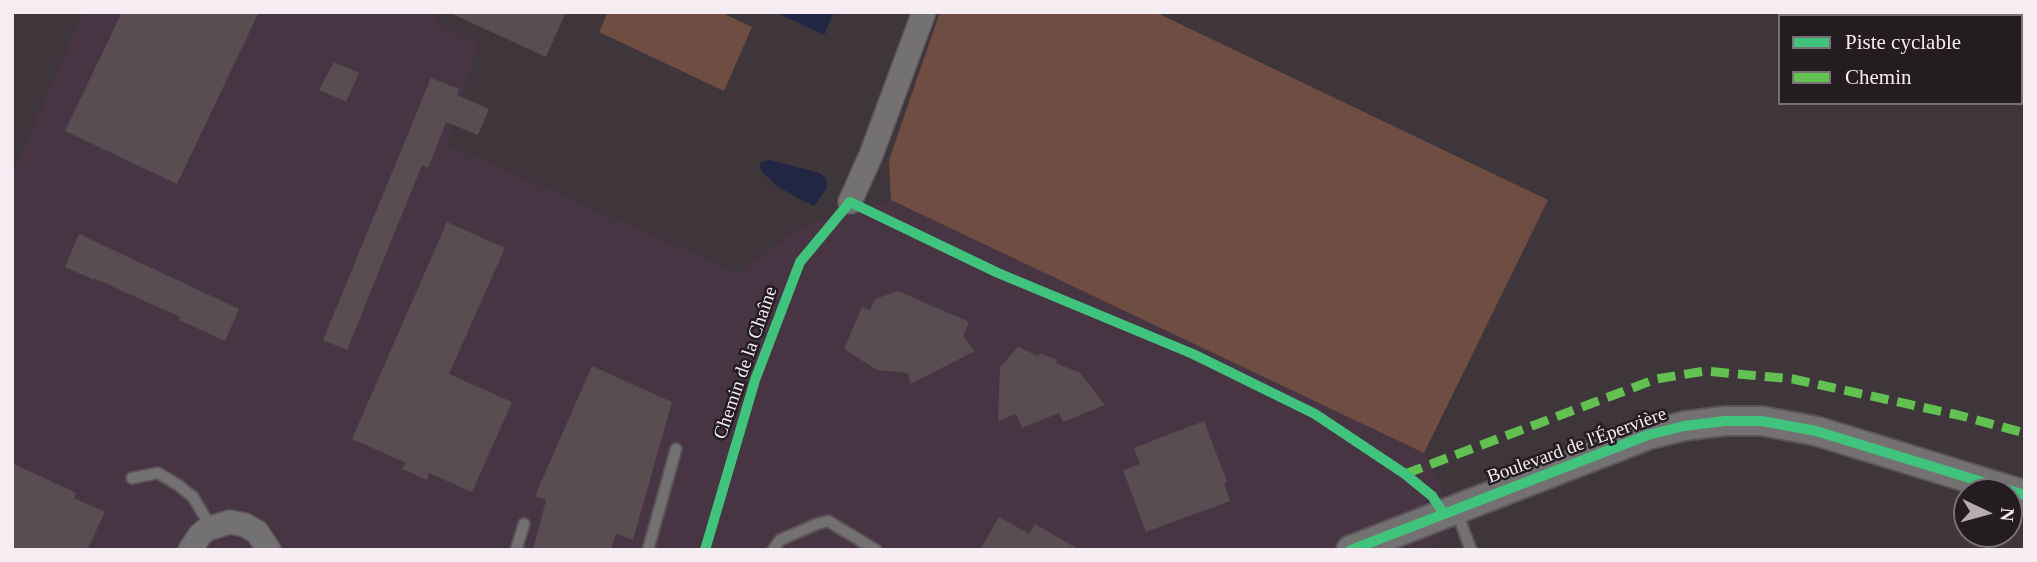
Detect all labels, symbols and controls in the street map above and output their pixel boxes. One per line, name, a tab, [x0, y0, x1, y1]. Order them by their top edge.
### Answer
legend	[1778, 14, 2023, 105]
text: Piste cyclable	[1845, 30, 1961, 54]
text: Chemin	[1845, 65, 1912, 89]
street label: Chemin de la Chaîne	[709, 284, 783, 442]
street label: Boulevard de l'Épervière	[1484, 403, 1670, 489]
north arrow	[1953, 478, 2023, 548]
text: N	[1996, 507, 2018, 522]

